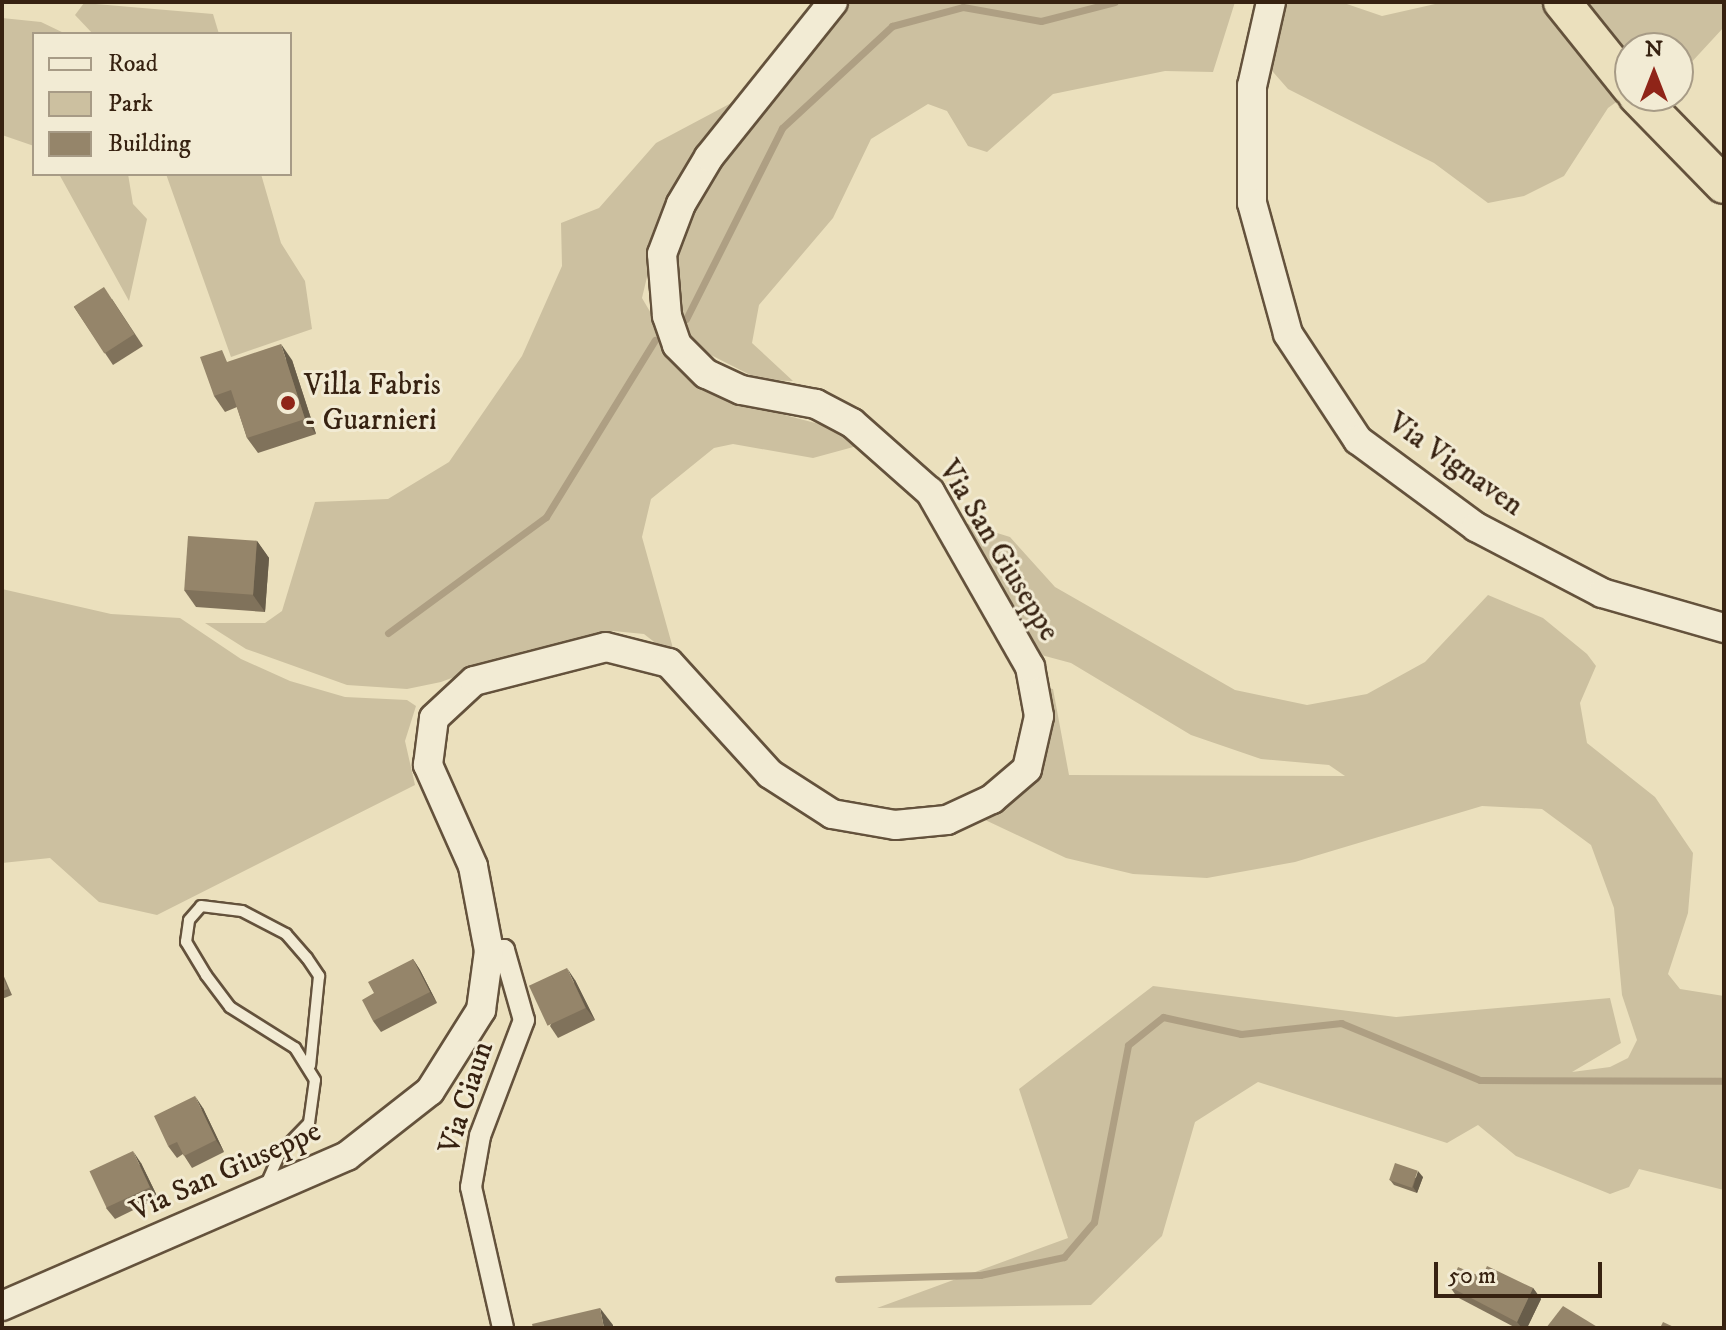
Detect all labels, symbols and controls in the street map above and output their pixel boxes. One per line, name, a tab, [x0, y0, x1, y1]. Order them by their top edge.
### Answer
legend	[32, 32, 292, 176]
north arrow	[1614, 32, 1694, 112]
text: N	[1645, 36, 1663, 63]
text: Road	[108, 49, 158, 79]
text: Park	[108, 89, 153, 119]
text: Building	[108, 129, 191, 159]
place label: Villa Fabris - Guarnieri	[304, 368, 441, 438]
marker: Villa Fabris - Guarnieri	[279, 394, 297, 412]
street label: Via Vignaven	[1381, 405, 1529, 525]
street label: Via San Giuseppe	[930, 454, 1066, 648]
street label: Via Ciaun	[432, 1037, 502, 1159]
street label: Via San Giuseppe	[125, 1114, 327, 1230]
scale bar	[1438, 1246, 1606, 1296]
text: 50 m	[1448, 1261, 1496, 1291]

